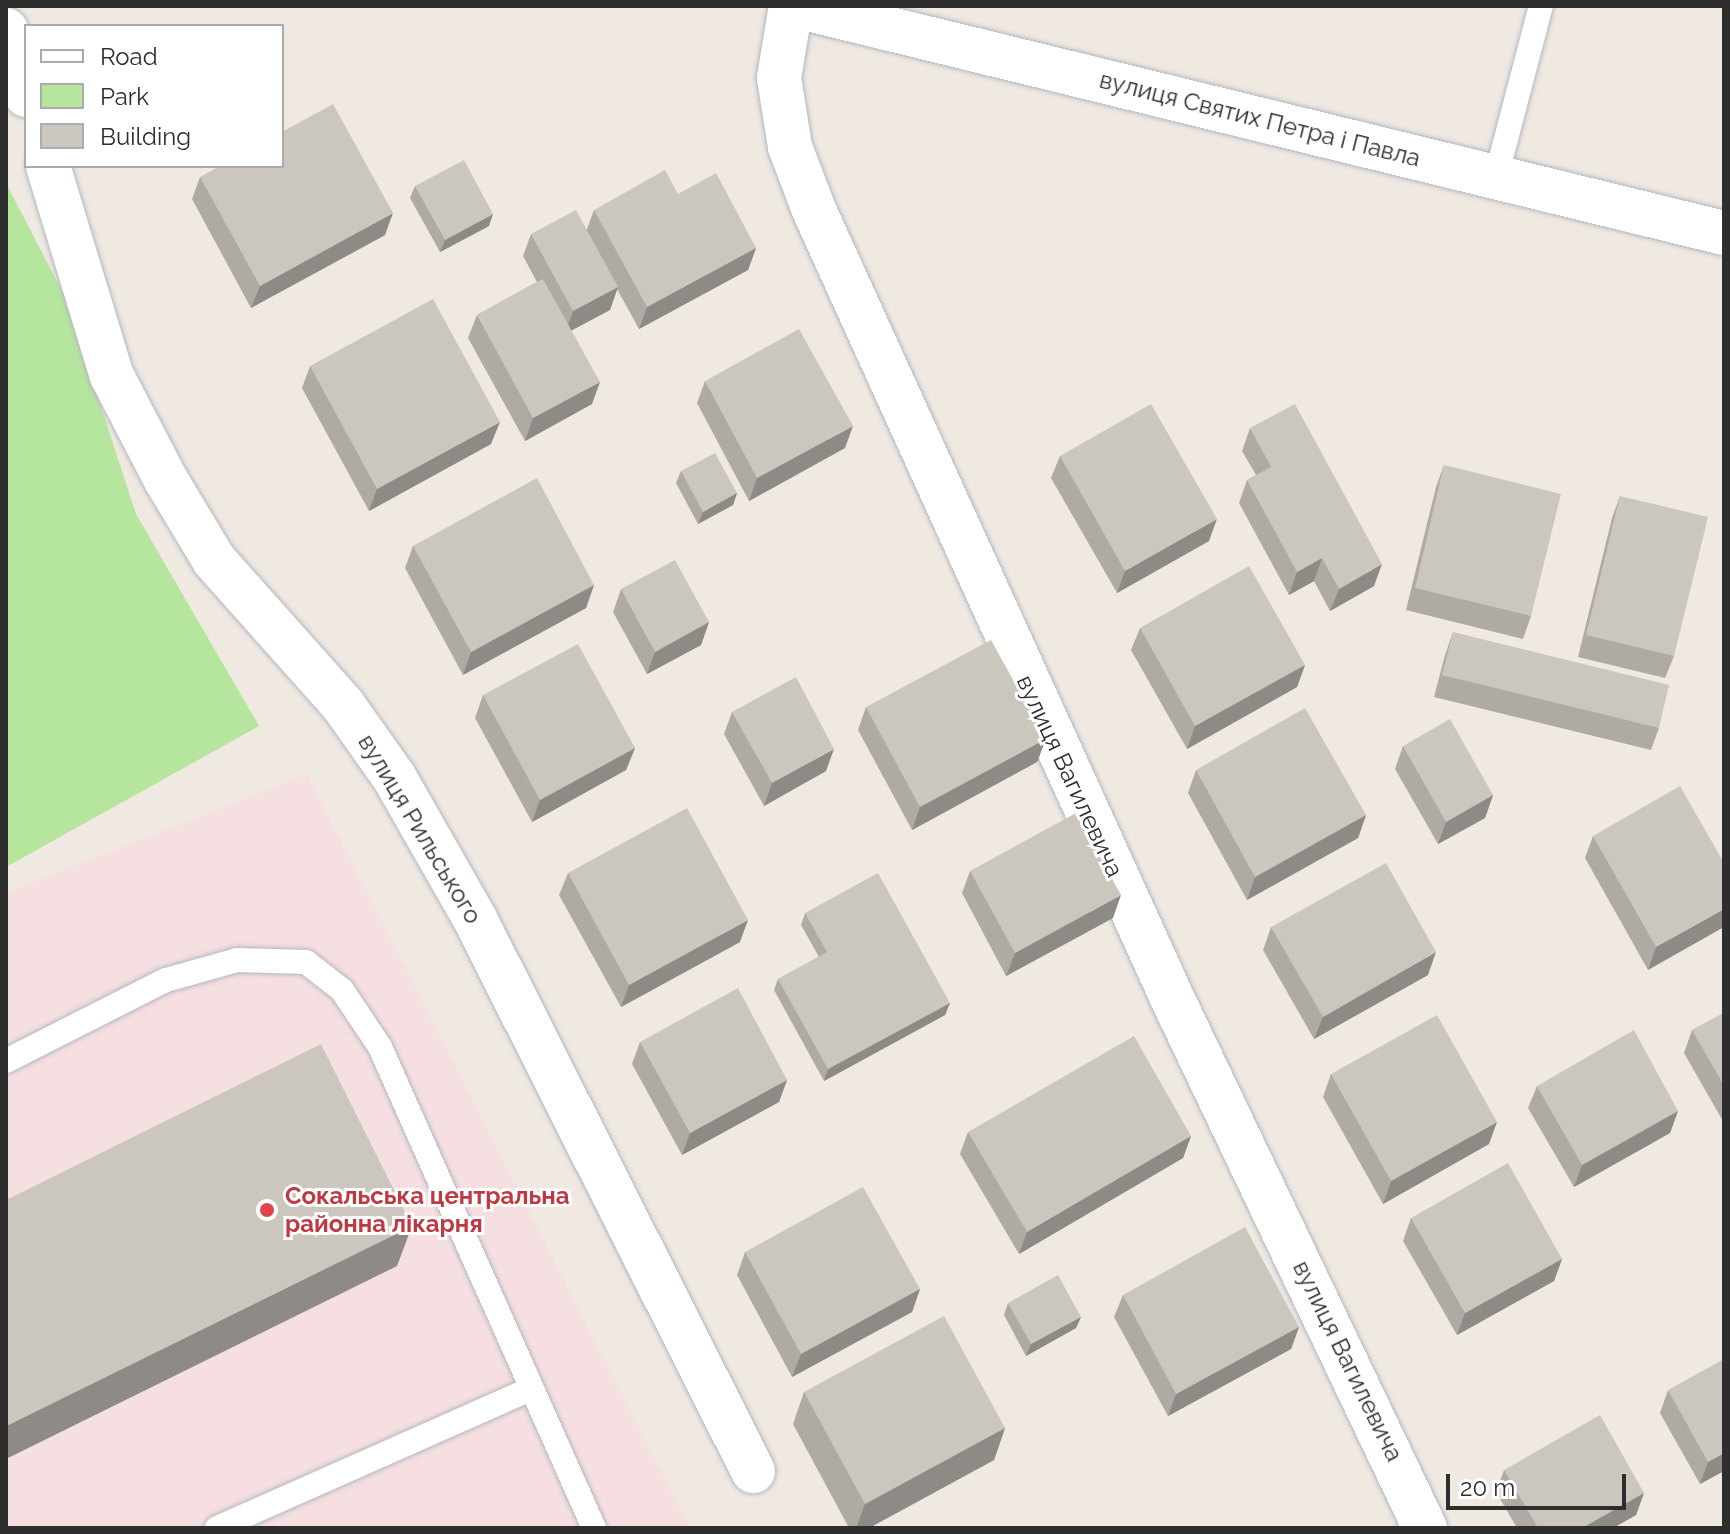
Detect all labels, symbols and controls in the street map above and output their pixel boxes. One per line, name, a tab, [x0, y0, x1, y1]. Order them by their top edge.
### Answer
legend	[24, 24, 284, 168]
text: Road	[100, 42, 158, 71]
street label: вулиця Святих Петра і Павла	[1097, 65, 1423, 173]
text: Park	[100, 82, 149, 111]
text: Building	[100, 122, 191, 151]
street label: вулиця Вагилевича	[1011, 670, 1129, 882]
street label: вулиця Рильського	[352, 729, 488, 929]
place label: Сокальська центральна районна лікарня	[285, 1182, 569, 1238]
marker: Сокальська центральна районна лікарня	[256, 1199, 278, 1221]
street label: вулиця Вагилевича	[1287, 1256, 1409, 1466]
scale bar	[1450, 1458, 1630, 1508]
text: 20 m	[1460, 1473, 1515, 1502]

